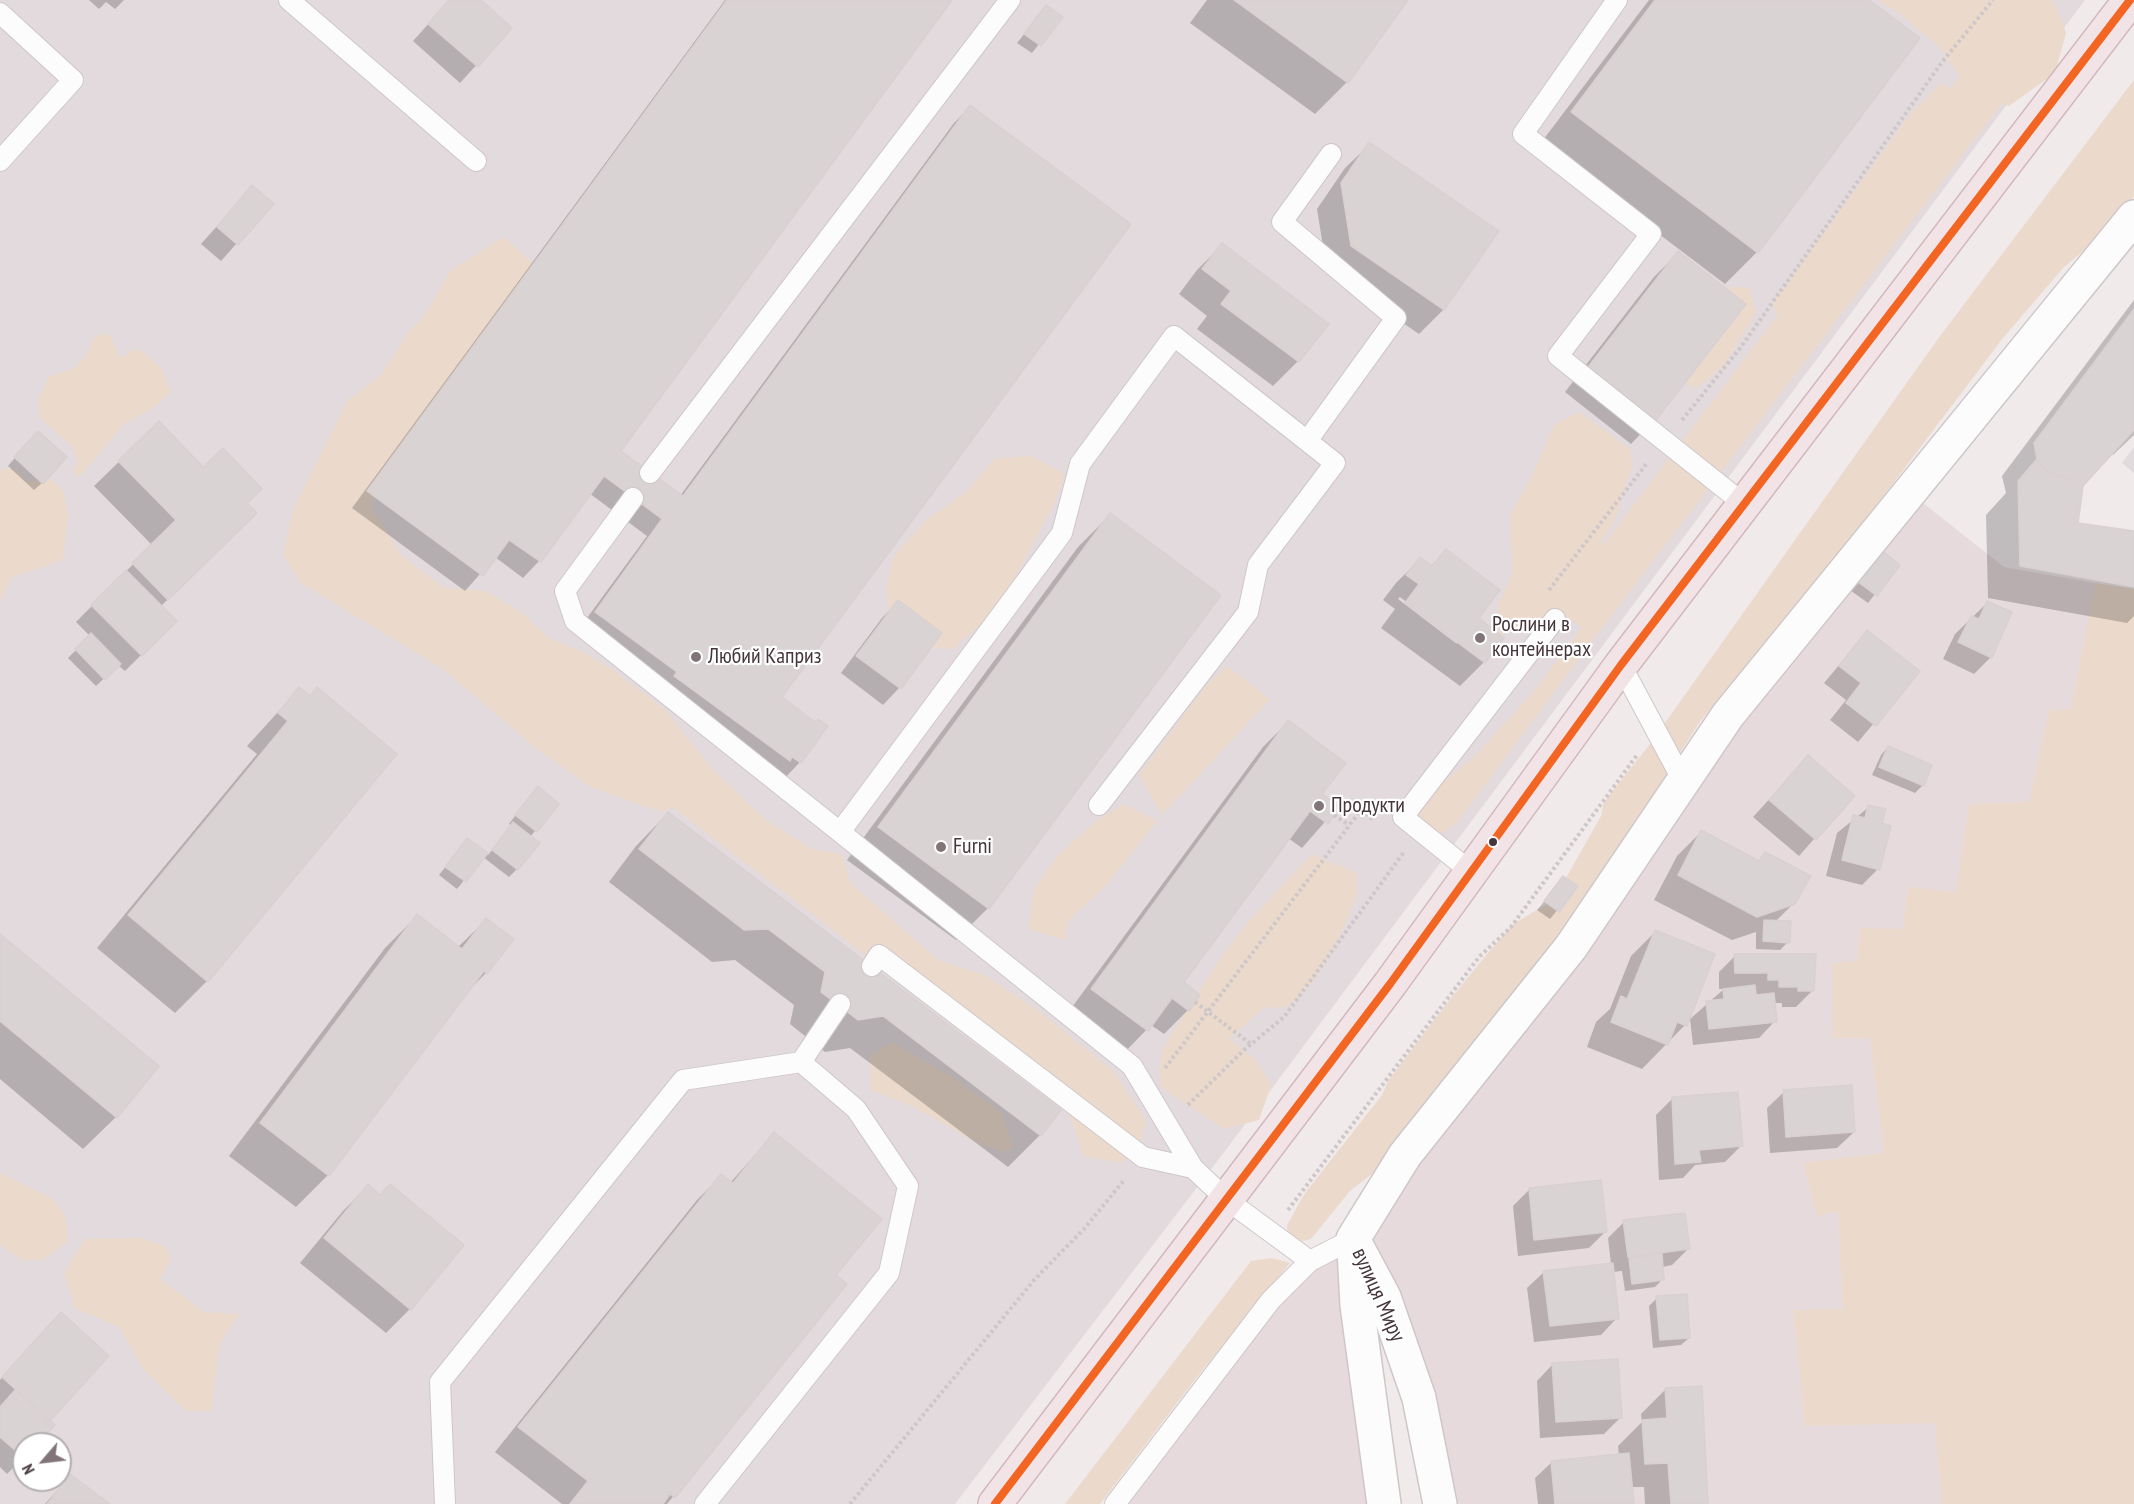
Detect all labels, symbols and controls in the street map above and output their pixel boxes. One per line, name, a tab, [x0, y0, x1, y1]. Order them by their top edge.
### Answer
place label: Рослини в контейнерах	[1492, 612, 1591, 664]
marker: Рослини в контейнерах	[1473, 631, 1487, 645]
place label: Любий Каприз	[708, 644, 821, 670]
marker: Любий Каприз	[689, 650, 703, 664]
place label: Продукти	[1331, 793, 1405, 819]
marker: Продукти	[1312, 799, 1326, 813]
place label: Furni	[953, 834, 992, 860]
unlabelled marker	[1487, 836, 1499, 848]
marker: Furni	[934, 840, 948, 854]
street label: вулиця Миру	[1346, 1244, 1410, 1346]
north arrow	[12, 1432, 72, 1492]
text: N	[17, 1461, 39, 1478]

